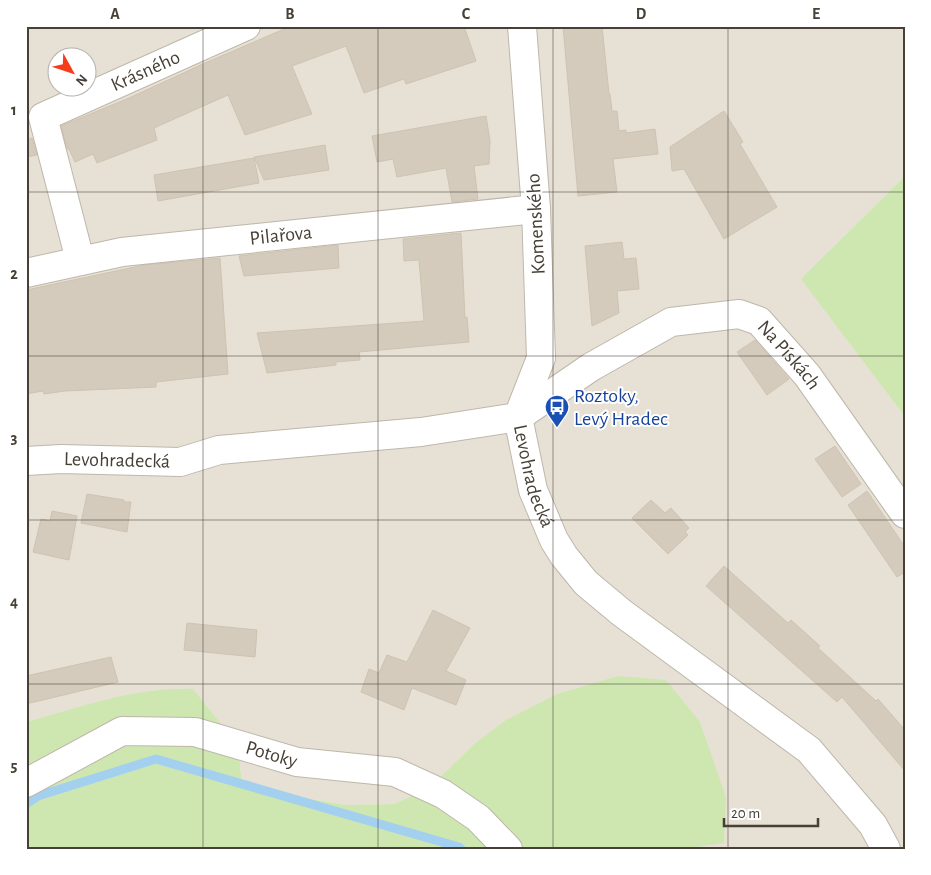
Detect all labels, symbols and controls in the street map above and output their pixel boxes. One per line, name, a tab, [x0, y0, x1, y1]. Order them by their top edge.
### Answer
text: A	[110, 6, 120, 22]
text: B	[285, 6, 295, 22]
text: C	[462, 6, 471, 22]
text: D	[636, 6, 647, 22]
text: E	[812, 6, 820, 22]
street label: Krásného	[108, 47, 183, 95]
north arrow	[48, 48, 98, 98]
text: N	[73, 71, 90, 88]
text: 1	[11, 102, 17, 118]
street label: Komenského	[523, 173, 549, 275]
street label: Pilařova	[249, 222, 313, 249]
text: 2	[10, 266, 18, 282]
street label: Na Pískách	[753, 317, 824, 393]
place label: Roztoky, Levý Hradec	[574, 386, 668, 429]
bus stop icon: Roztoky, Levý Hradec	[544, 394, 570, 428]
street label: Levohradecká	[510, 423, 558, 530]
text: 3	[11, 430, 18, 446]
street label: Levohradecká	[64, 449, 170, 472]
text: 4	[10, 594, 18, 610]
street label: Potoky	[243, 737, 300, 772]
text: 5	[11, 758, 18, 774]
scale bar	[724, 795, 817, 827]
text: 20 m	[731, 806, 760, 821]

